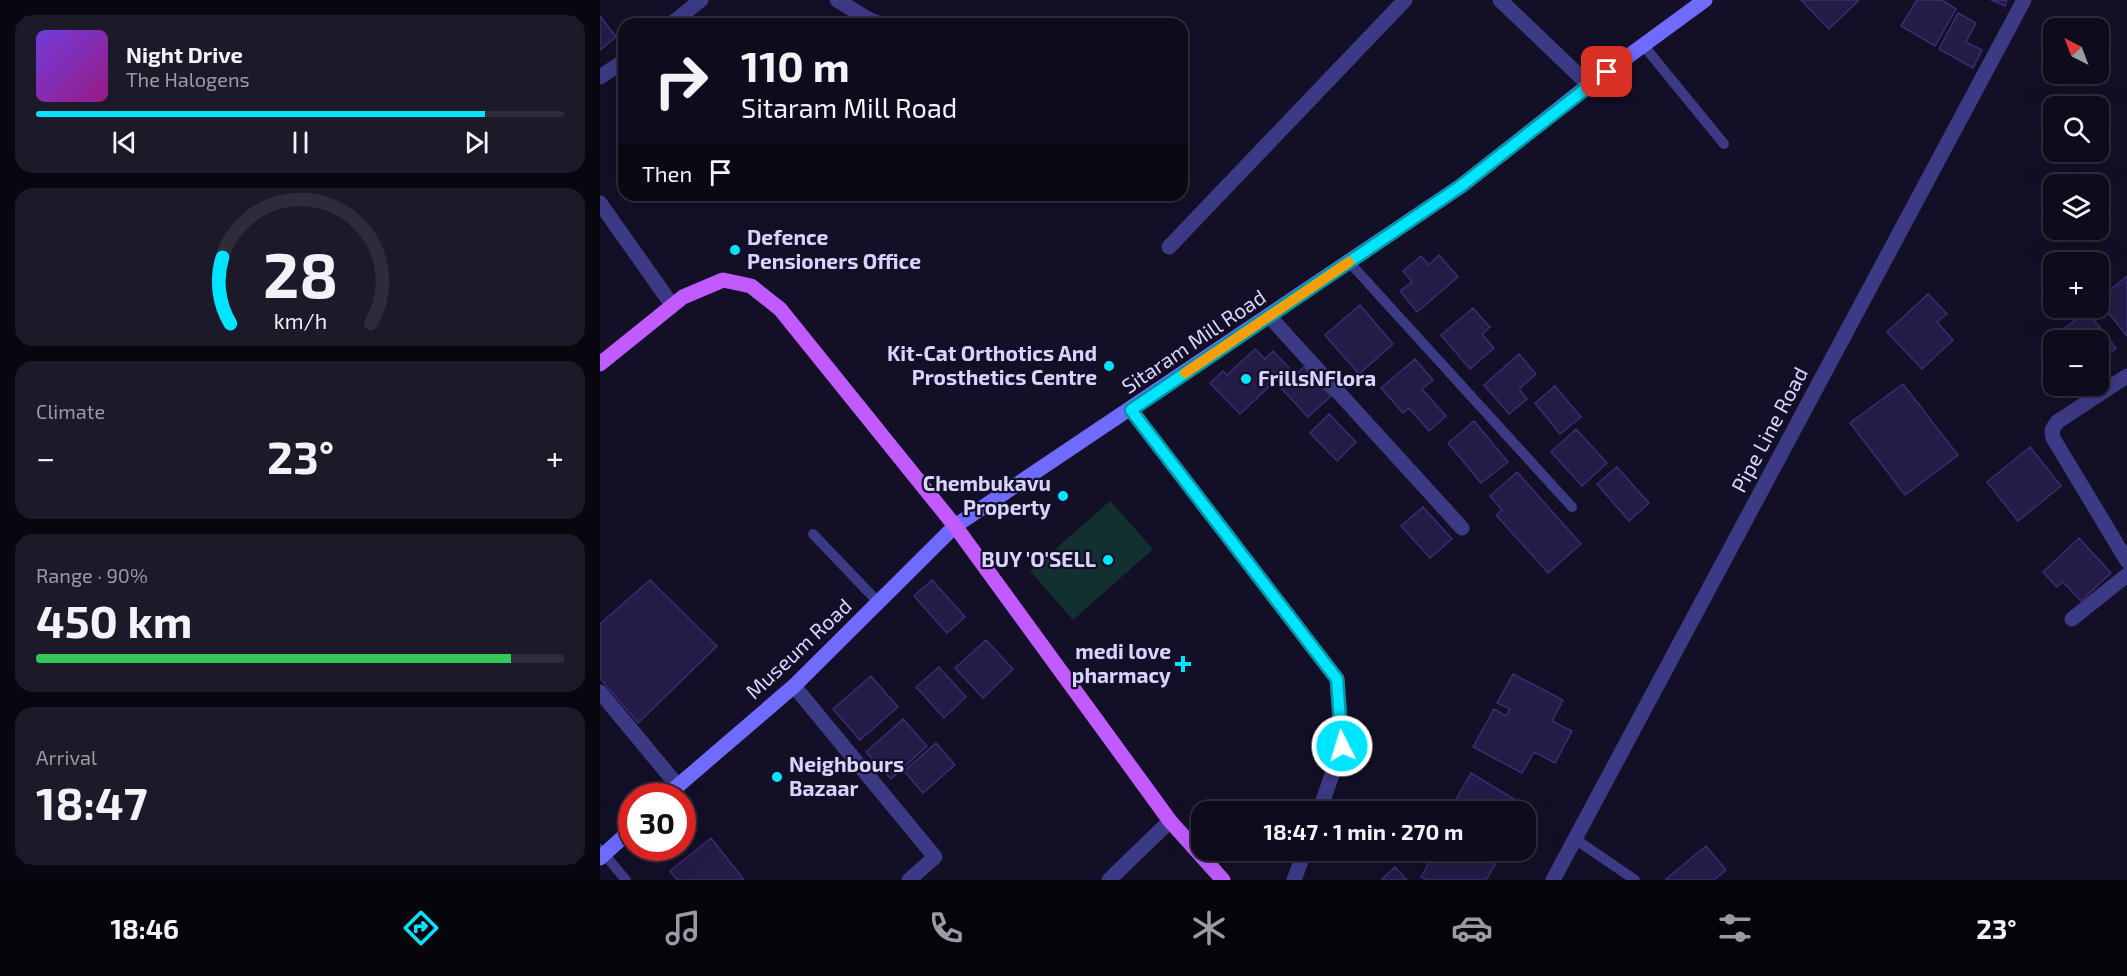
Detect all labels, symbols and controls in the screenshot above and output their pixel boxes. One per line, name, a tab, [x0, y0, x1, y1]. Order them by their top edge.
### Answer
north arrow	[2043, 18, 2109, 84]
map controls	[2043, 18, 2109, 396]
text: 110 m	[741, 40, 850, 90]
text: Night Drive	[126, 41, 243, 67]
icon: right	[642, 42, 720, 120]
pin	[1581, 46, 1632, 97]
icon: arrive	[1590, 55, 1623, 88]
text: The Halogens	[126, 67, 250, 91]
text: Sitaram Mill Road	[741, 91, 957, 123]
button: search	[2043, 96, 2109, 162]
icon: previous	[108, 126, 141, 159]
icon: pause	[284, 126, 317, 159]
icon: next	[460, 126, 493, 159]
icon: arrive	[704, 156, 737, 189]
text: Then	[642, 160, 692, 186]
button: layers	[2043, 174, 2109, 240]
place label: Defence Pensioners Office	[747, 224, 921, 273]
text: 28	[262, 236, 338, 311]
marker: Defence Pensioners Office	[728, 243, 742, 257]
button: +	[2043, 252, 2109, 318]
street label: Sitaram Mill Road	[1116, 283, 1270, 398]
text: km/h	[273, 308, 327, 333]
button: −	[2043, 330, 2109, 396]
place label: Kit-Cat Orthotics And Prosthetics Centre	[887, 340, 1097, 389]
marker: Kit-Cat Orthotics And Prosthetics Centre	[1102, 359, 1116, 373]
street label: Pipe Line Road	[1725, 362, 1812, 496]
place label: FrillsNFlora	[1258, 365, 1376, 390]
marker: FrillsNFlora	[1239, 372, 1253, 386]
text: Climate	[36, 399, 105, 423]
text: 23°	[267, 429, 334, 483]
text: −	[36, 437, 55, 477]
text: +	[546, 437, 564, 477]
place label: Chembukavu Property	[923, 470, 1051, 520]
marker: Chembukavu Property	[1056, 489, 1070, 503]
place label: BUY 'O'SELL	[981, 546, 1096, 571]
marker: BUY 'O'SELL	[1101, 553, 1115, 567]
text: Range · 90%	[36, 563, 148, 587]
street label: Museum Road	[740, 592, 856, 703]
text: 450 km	[36, 593, 192, 647]
place label: medi love pharmacy	[1072, 638, 1171, 688]
marker: medi love pharmacy	[1176, 657, 1190, 671]
position arrow	[1310, 714, 1374, 778]
text: Arrival	[36, 745, 97, 769]
place label: Neighbours Bazaar	[789, 751, 904, 800]
marker: Neighbours Bazaar	[770, 770, 784, 784]
text: 18:47	[36, 775, 147, 829]
speed limit sign: 30	[618, 783, 696, 861]
text: 18:47 · 1 min · 270 m	[1264, 818, 1463, 844]
icon: directions	[400, 907, 442, 949]
icon: music	[662, 907, 704, 949]
icon: phone	[925, 907, 967, 949]
icon: climate	[1188, 907, 1230, 949]
icon: car	[1451, 907, 1493, 949]
icon: filters	[1714, 907, 1756, 949]
text: 18:46	[110, 912, 179, 944]
text: 23°	[1976, 912, 2017, 944]

